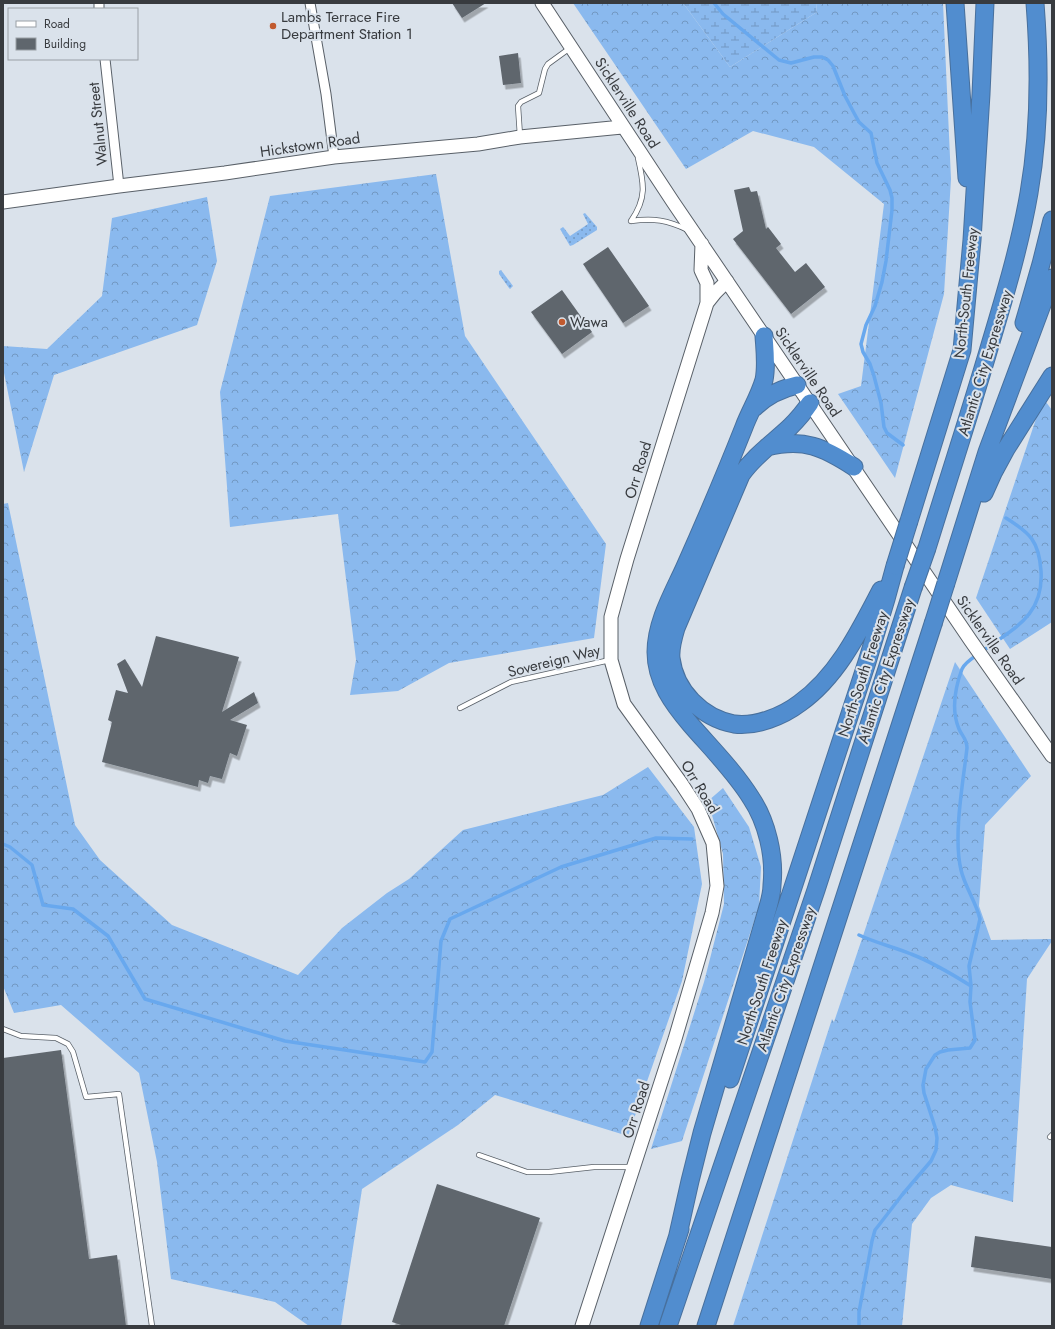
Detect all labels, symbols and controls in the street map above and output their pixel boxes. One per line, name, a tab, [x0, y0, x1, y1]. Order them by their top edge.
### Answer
place label: Lambs Terrace Fire Department Station 1	[281, 6, 413, 45]
legend	[8, 8, 138, 60]
text: Road	[44, 15, 70, 33]
marker: Lambs Terrace Fire Department Station 1	[268, 21, 278, 31]
text: Building	[44, 35, 86, 53]
street label: Sicklerville Road	[589, 53, 665, 153]
street label: Walnut Street	[83, 81, 113, 167]
street label: Hickstown Road	[258, 127, 362, 163]
street label: North-South Freeway	[948, 226, 984, 359]
street label: Atlantic City Expressway	[952, 287, 1018, 439]
place label: Wawa	[570, 311, 608, 333]
marker: Wawa	[557, 317, 567, 327]
street label: Sicklerville Road	[770, 322, 846, 422]
street label: Orr Road	[619, 439, 657, 501]
street label: Sicklerville Road	[951, 591, 1029, 689]
street label: Atlantic City Expressway	[852, 595, 920, 747]
street label: North-South Freeway	[832, 608, 894, 740]
street label: Sovereign Way	[505, 639, 603, 683]
street label: Orr Road	[675, 756, 725, 818]
street label: Atlantic City Expressway	[751, 903, 821, 1054]
street label: North-South Freeway	[731, 916, 793, 1048]
street label: Orr Road	[616, 1079, 656, 1141]

